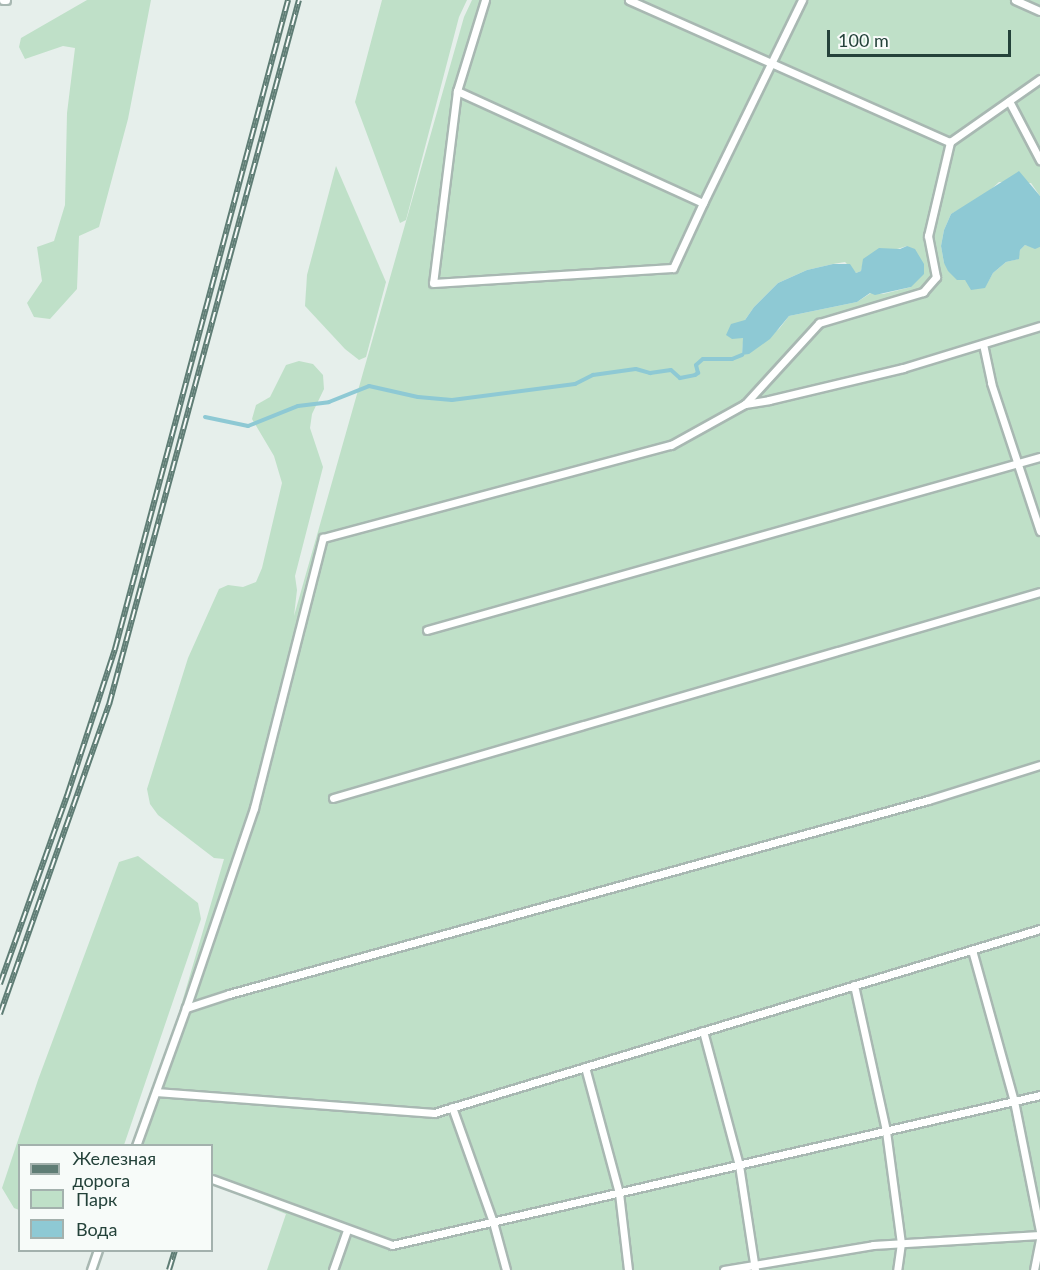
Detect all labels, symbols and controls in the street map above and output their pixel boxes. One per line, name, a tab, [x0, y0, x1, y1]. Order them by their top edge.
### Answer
scale bar	[830, 18, 1014, 56]
text: 100 m	[838, 29, 889, 51]
legend	[18, 1144, 213, 1252]
text: Железная дорога	[72, 1147, 156, 1191]
text: Парк	[76, 1188, 117, 1210]
text: Вода	[76, 1218, 117, 1240]

